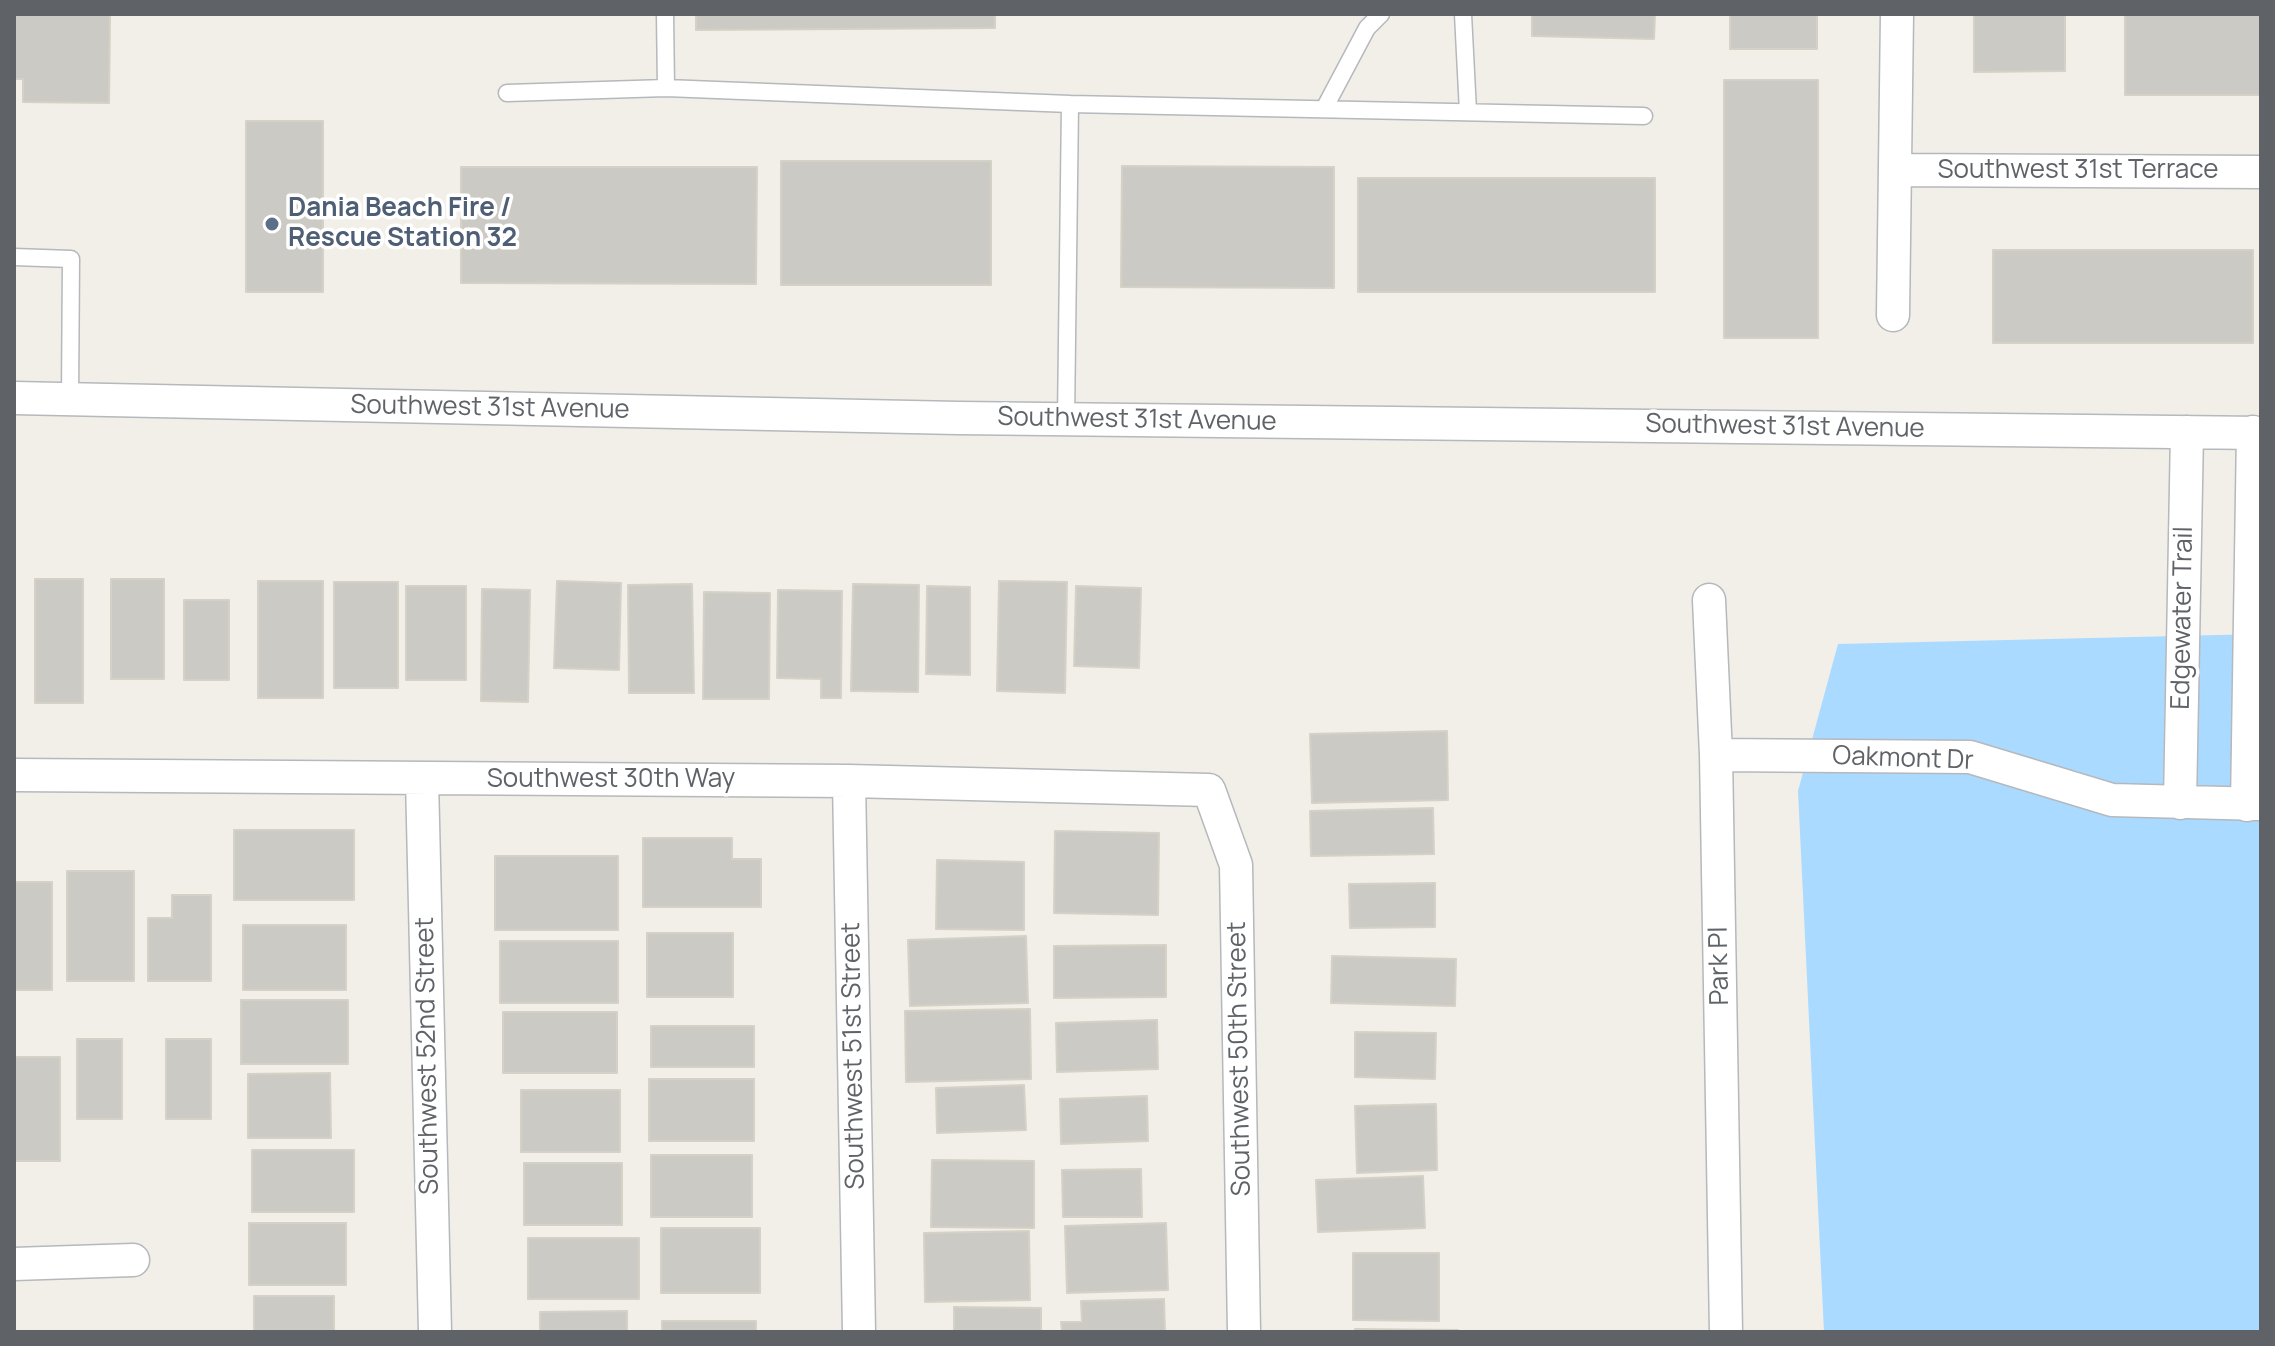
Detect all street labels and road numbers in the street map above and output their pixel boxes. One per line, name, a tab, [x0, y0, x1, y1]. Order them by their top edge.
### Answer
street label: Southwest 31st Terrace	[1938, 155, 2218, 187]
street label: Southwest 31st Avenue	[350, 390, 630, 426]
street label: Southwest 31st Avenue	[997, 402, 1277, 438]
street label: Southwest 31st Avenue	[1645, 409, 1925, 445]
street label: Edgewater Trail	[2166, 526, 2200, 710]
street label: Oakmont Dr	[1832, 741, 1974, 777]
street label: Southwest 30th Way	[487, 764, 735, 796]
street label: Southwest 52nd Street	[410, 917, 446, 1195]
street label: Southwest 50th Street	[1222, 921, 1258, 1197]
street label: Southwest 51st Street	[836, 922, 872, 1190]
street label: Park Pl	[1704, 926, 1736, 1006]

